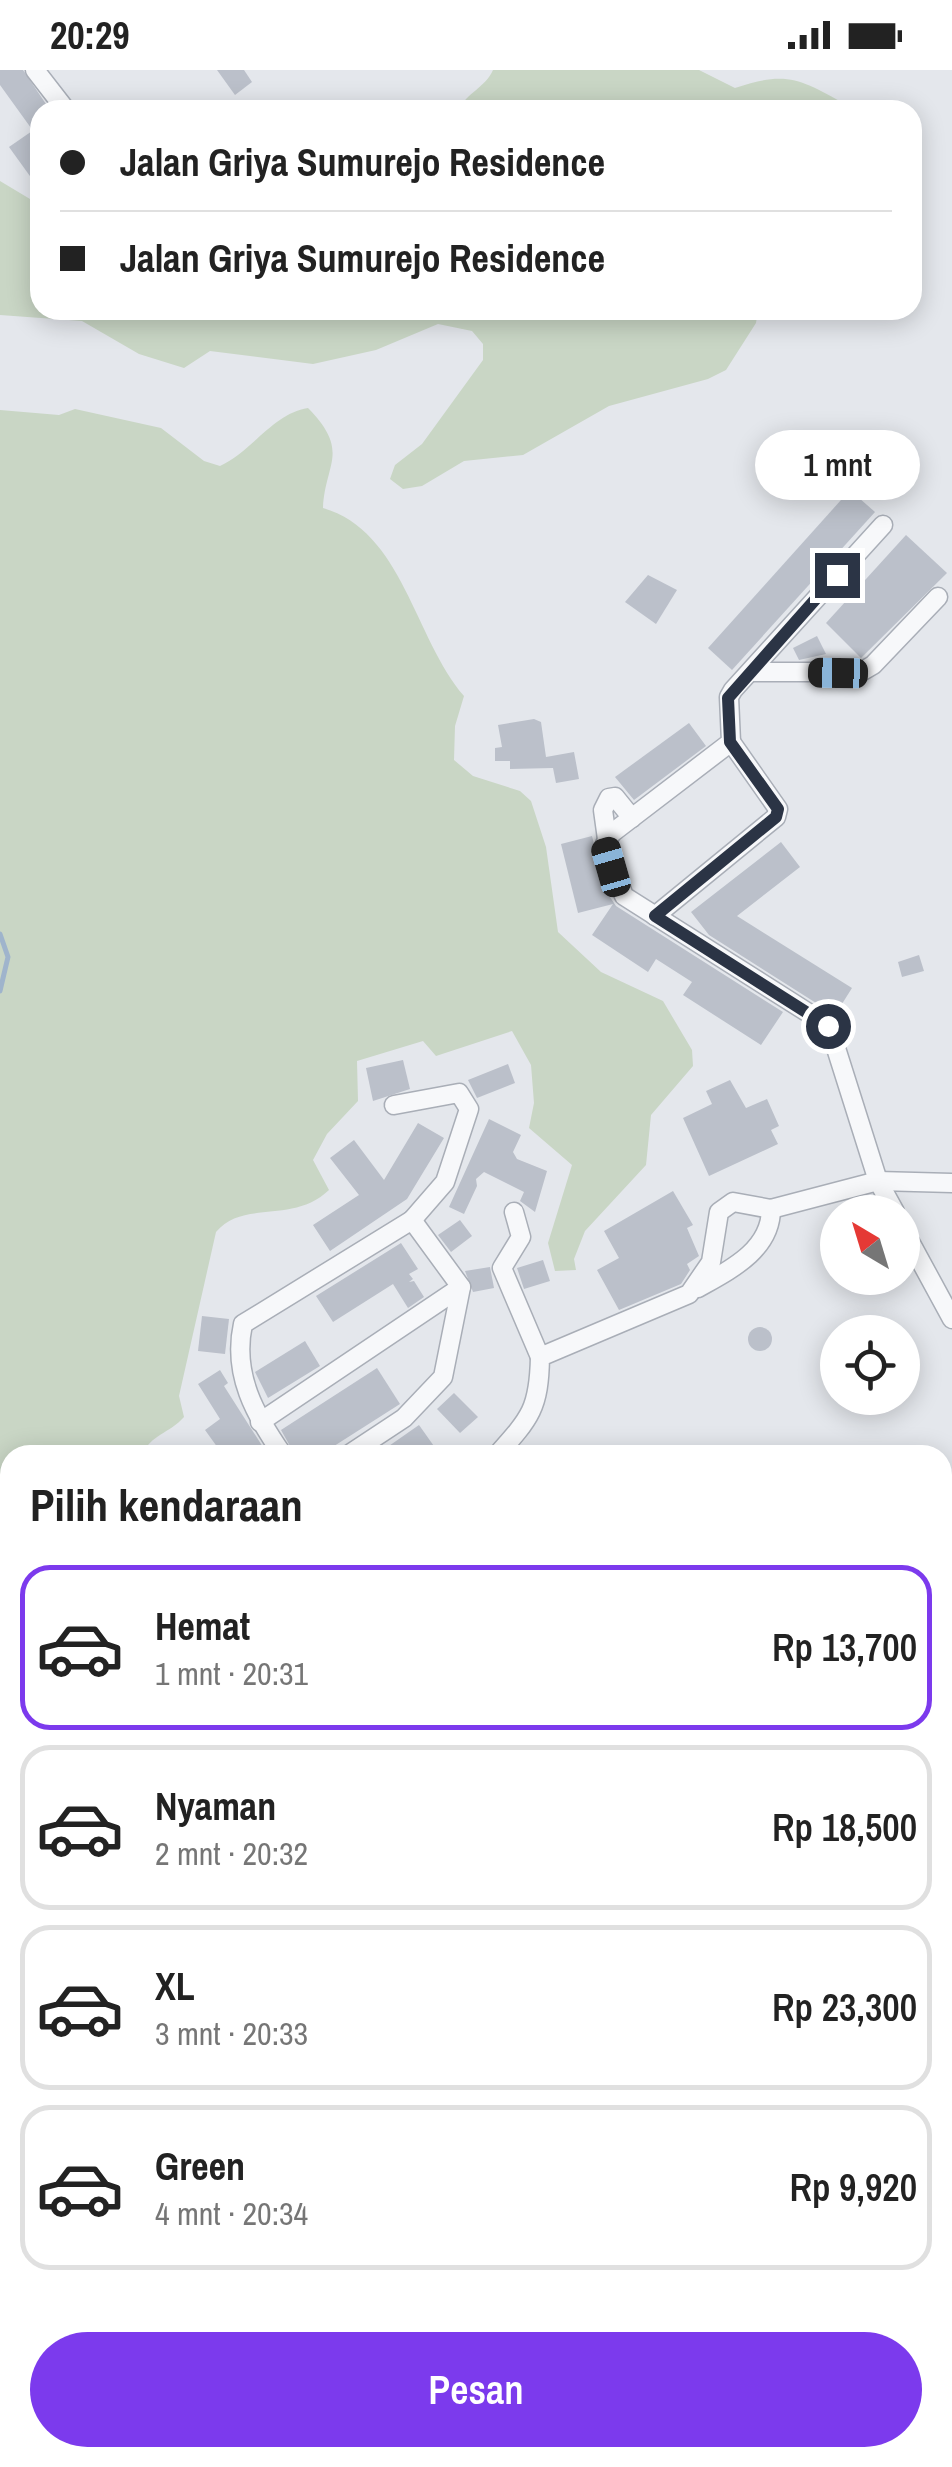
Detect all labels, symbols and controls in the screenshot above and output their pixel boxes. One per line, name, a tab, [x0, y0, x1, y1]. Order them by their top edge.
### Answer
text: 20:29	[50, 10, 130, 61]
text: Jalan Griya Sumurejo Residence	[120, 137, 605, 188]
text: Jalan Griya Sumurejo Residence	[120, 233, 605, 284]
callout: 1 mnt	[754, 430, 920, 500]
text: 1 mnt	[803, 443, 872, 486]
route end	[815, 553, 860, 598]
car	[808, 657, 868, 689]
car	[588, 834, 634, 900]
route start	[806, 1004, 851, 1049]
north arrow	[820, 1195, 920, 1295]
map controls	[820, 1195, 920, 1415]
button: locate	[820, 1315, 920, 1415]
text: Pilih kendaraan	[30, 1474, 303, 1535]
text: Hemat	[155, 1601, 250, 1652]
icon: car	[35, 1603, 125, 1693]
text: Rp 13,700	[772, 1622, 917, 1673]
text: 1 mnt · 20:31	[155, 1652, 308, 1695]
text: Nyaman	[155, 1781, 276, 1832]
icon: car	[35, 1783, 125, 1873]
text: Rp 18,500	[772, 1802, 917, 1853]
text: 2 mnt · 20:32	[155, 1832, 308, 1875]
text: XL	[155, 1961, 195, 2012]
icon: car	[35, 1963, 125, 2053]
text: Rp 23,300	[772, 1982, 917, 2033]
text: 3 mnt · 20:33	[155, 2012, 308, 2055]
text: Green	[155, 2141, 245, 2192]
icon: car	[35, 2143, 125, 2233]
text: Rp 9,920	[789, 2162, 917, 2213]
text: 4 mnt · 20:34	[155, 2192, 308, 2235]
button: Pesan	[30, 2332, 922, 2447]

